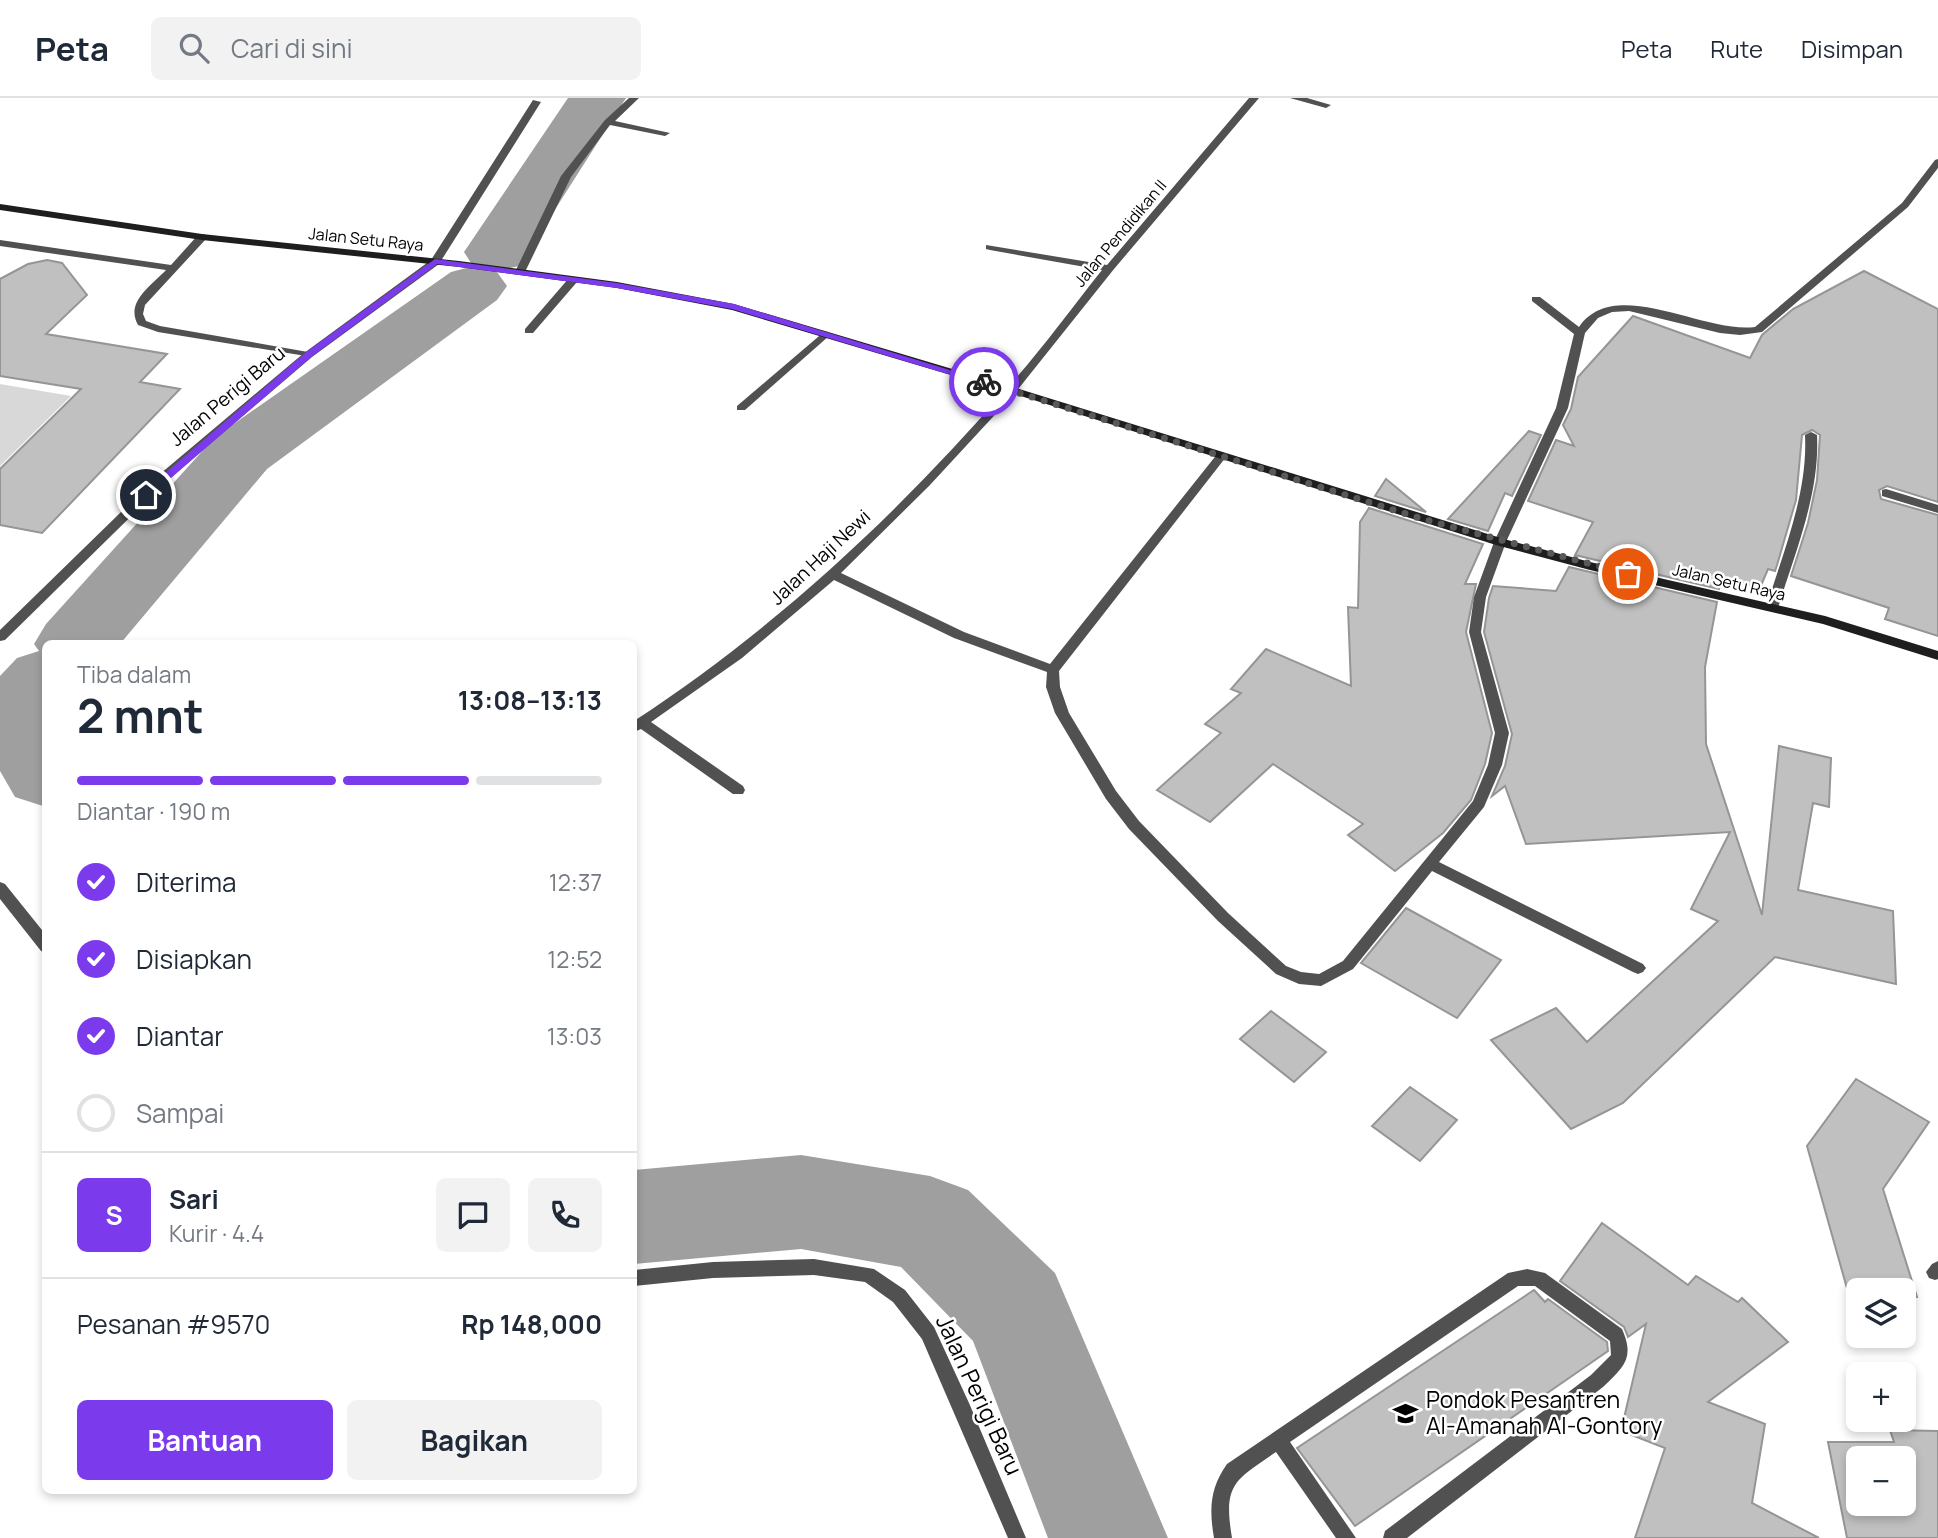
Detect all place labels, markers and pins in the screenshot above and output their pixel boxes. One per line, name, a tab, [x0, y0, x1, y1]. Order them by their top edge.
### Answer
pin	[116, 465, 176, 525]
pin	[1598, 544, 1658, 604]
place label: Pondok Pesantren Al-Amanah Al-Gontory	[1426, 1383, 1662, 1441]
school or university icon: Pondok Pesantren Al-Amanah Al-Gontory	[1392, 1399, 1420, 1427]

